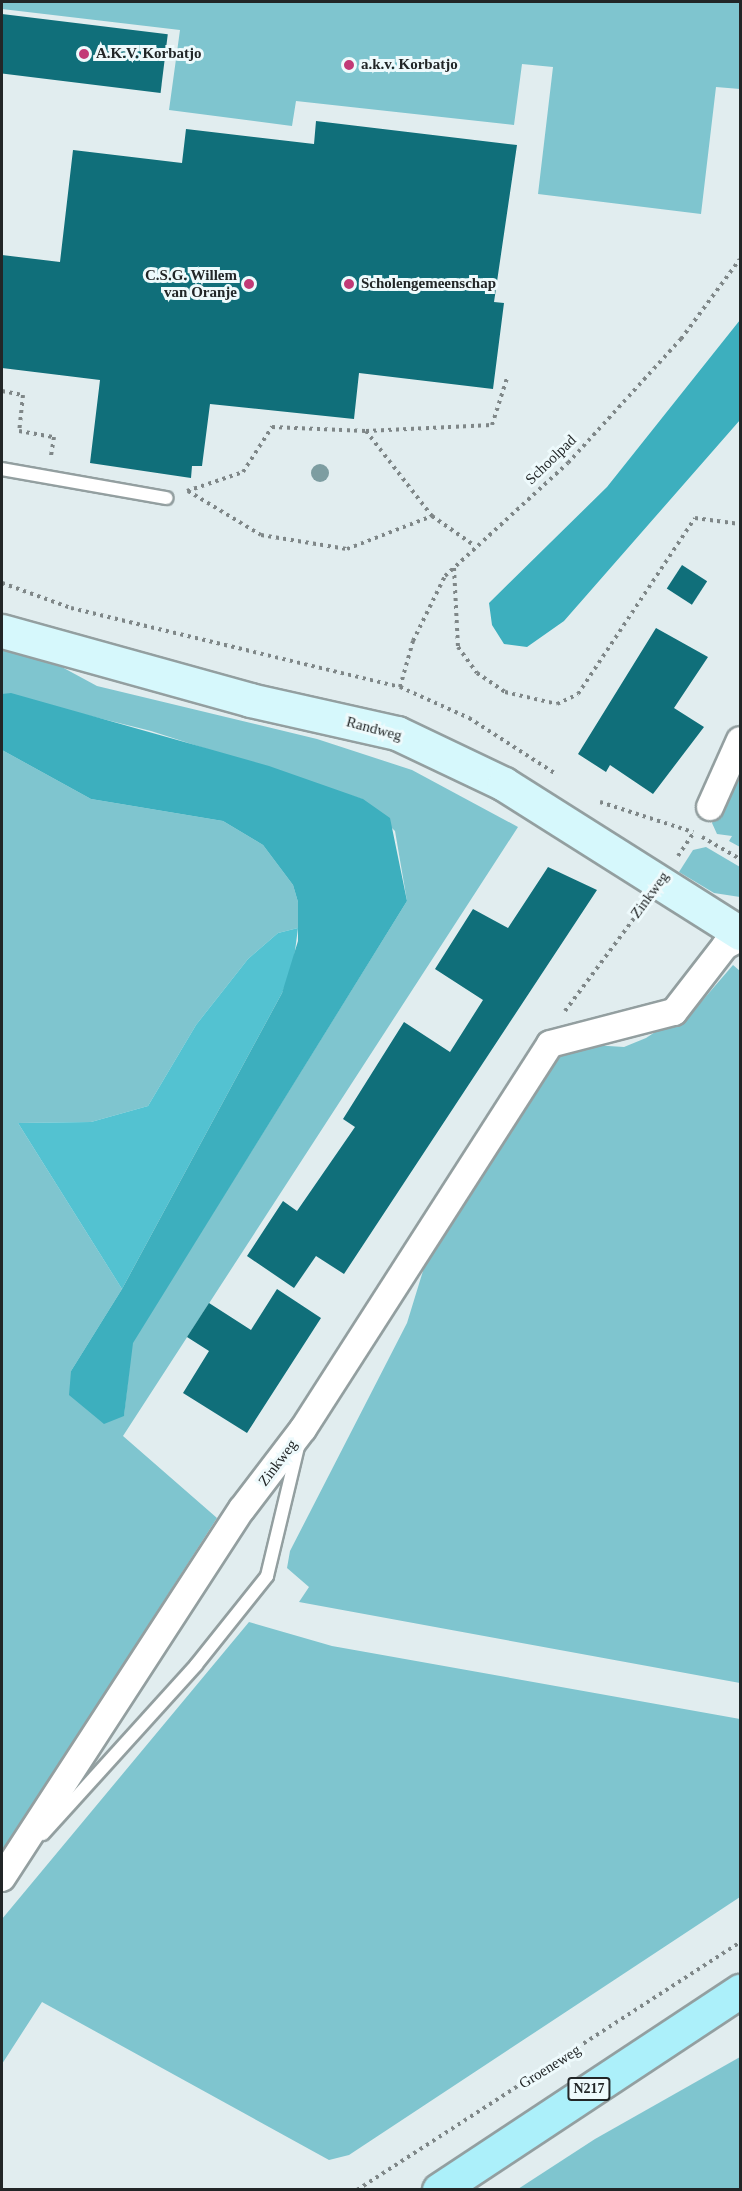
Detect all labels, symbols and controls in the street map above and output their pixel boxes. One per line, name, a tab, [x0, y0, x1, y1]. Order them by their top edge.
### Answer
place label: A.K.V. Korbatjo	[96, 45, 202, 63]
marker: A.K.V. Korbatjo	[77, 47, 91, 61]
place label: a.k.v. Korbatjo	[361, 56, 458, 74]
marker: a.k.v. Korbatjo	[342, 58, 356, 72]
place label: C.S.G. Willem van Oranje	[145, 266, 237, 301]
place label: Scholengemeenschap	[361, 275, 496, 293]
marker: C.S.G. Willem van Oranje	[242, 277, 256, 291]
marker: Scholengemeenschap	[342, 277, 356, 291]
street label: Schoolpad	[522, 432, 580, 488]
street label: Randweg	[344, 713, 404, 745]
street label: Zinkweg	[627, 868, 673, 922]
street label: Zinkweg	[255, 1436, 301, 1490]
street label: Groeneweg	[516, 2041, 584, 2093]
road number: N217	[566, 2078, 612, 2100]

